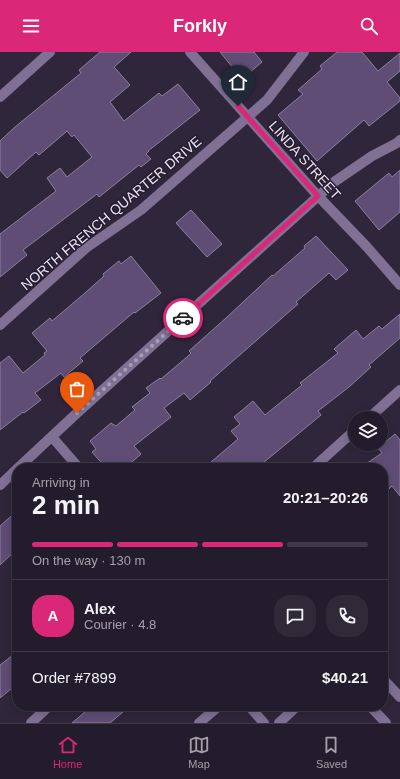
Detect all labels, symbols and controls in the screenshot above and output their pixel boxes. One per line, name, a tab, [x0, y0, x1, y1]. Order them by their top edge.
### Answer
icon: menu	[20, 15, 42, 37]
icon: search	[358, 15, 380, 37]
text: Forkly	[173, 16, 227, 36]
pin	[221, 65, 255, 106]
icon: home	[227, 71, 249, 93]
street label: LINDA STREET	[266, 118, 345, 203]
street label: NORTH FRENCH QUARTER DRIVE	[18, 133, 204, 293]
courier	[163, 298, 203, 338]
icon: car	[172, 307, 194, 329]
pin	[60, 372, 94, 413]
icon: bag	[66, 378, 88, 400]
map controls	[348, 411, 388, 451]
button: layers	[348, 411, 388, 451]
text: Arriving in	[32, 475, 90, 490]
text: 20:21–20:26	[283, 489, 368, 506]
text: 2 min	[32, 490, 100, 520]
text: On the way · 130 m	[32, 553, 145, 568]
button: chat	[274, 595, 316, 637]
button: phone	[326, 595, 368, 637]
text: Alex	[84, 600, 116, 617]
text: A	[48, 607, 58, 624]
text: Courier · 4.8	[84, 617, 156, 632]
text: Order #7899	[32, 669, 116, 686]
text: $40.21	[322, 669, 368, 686]
tab: Home	[53, 734, 82, 770]
tab: Map	[188, 734, 210, 770]
tab: Saved	[316, 734, 347, 770]

